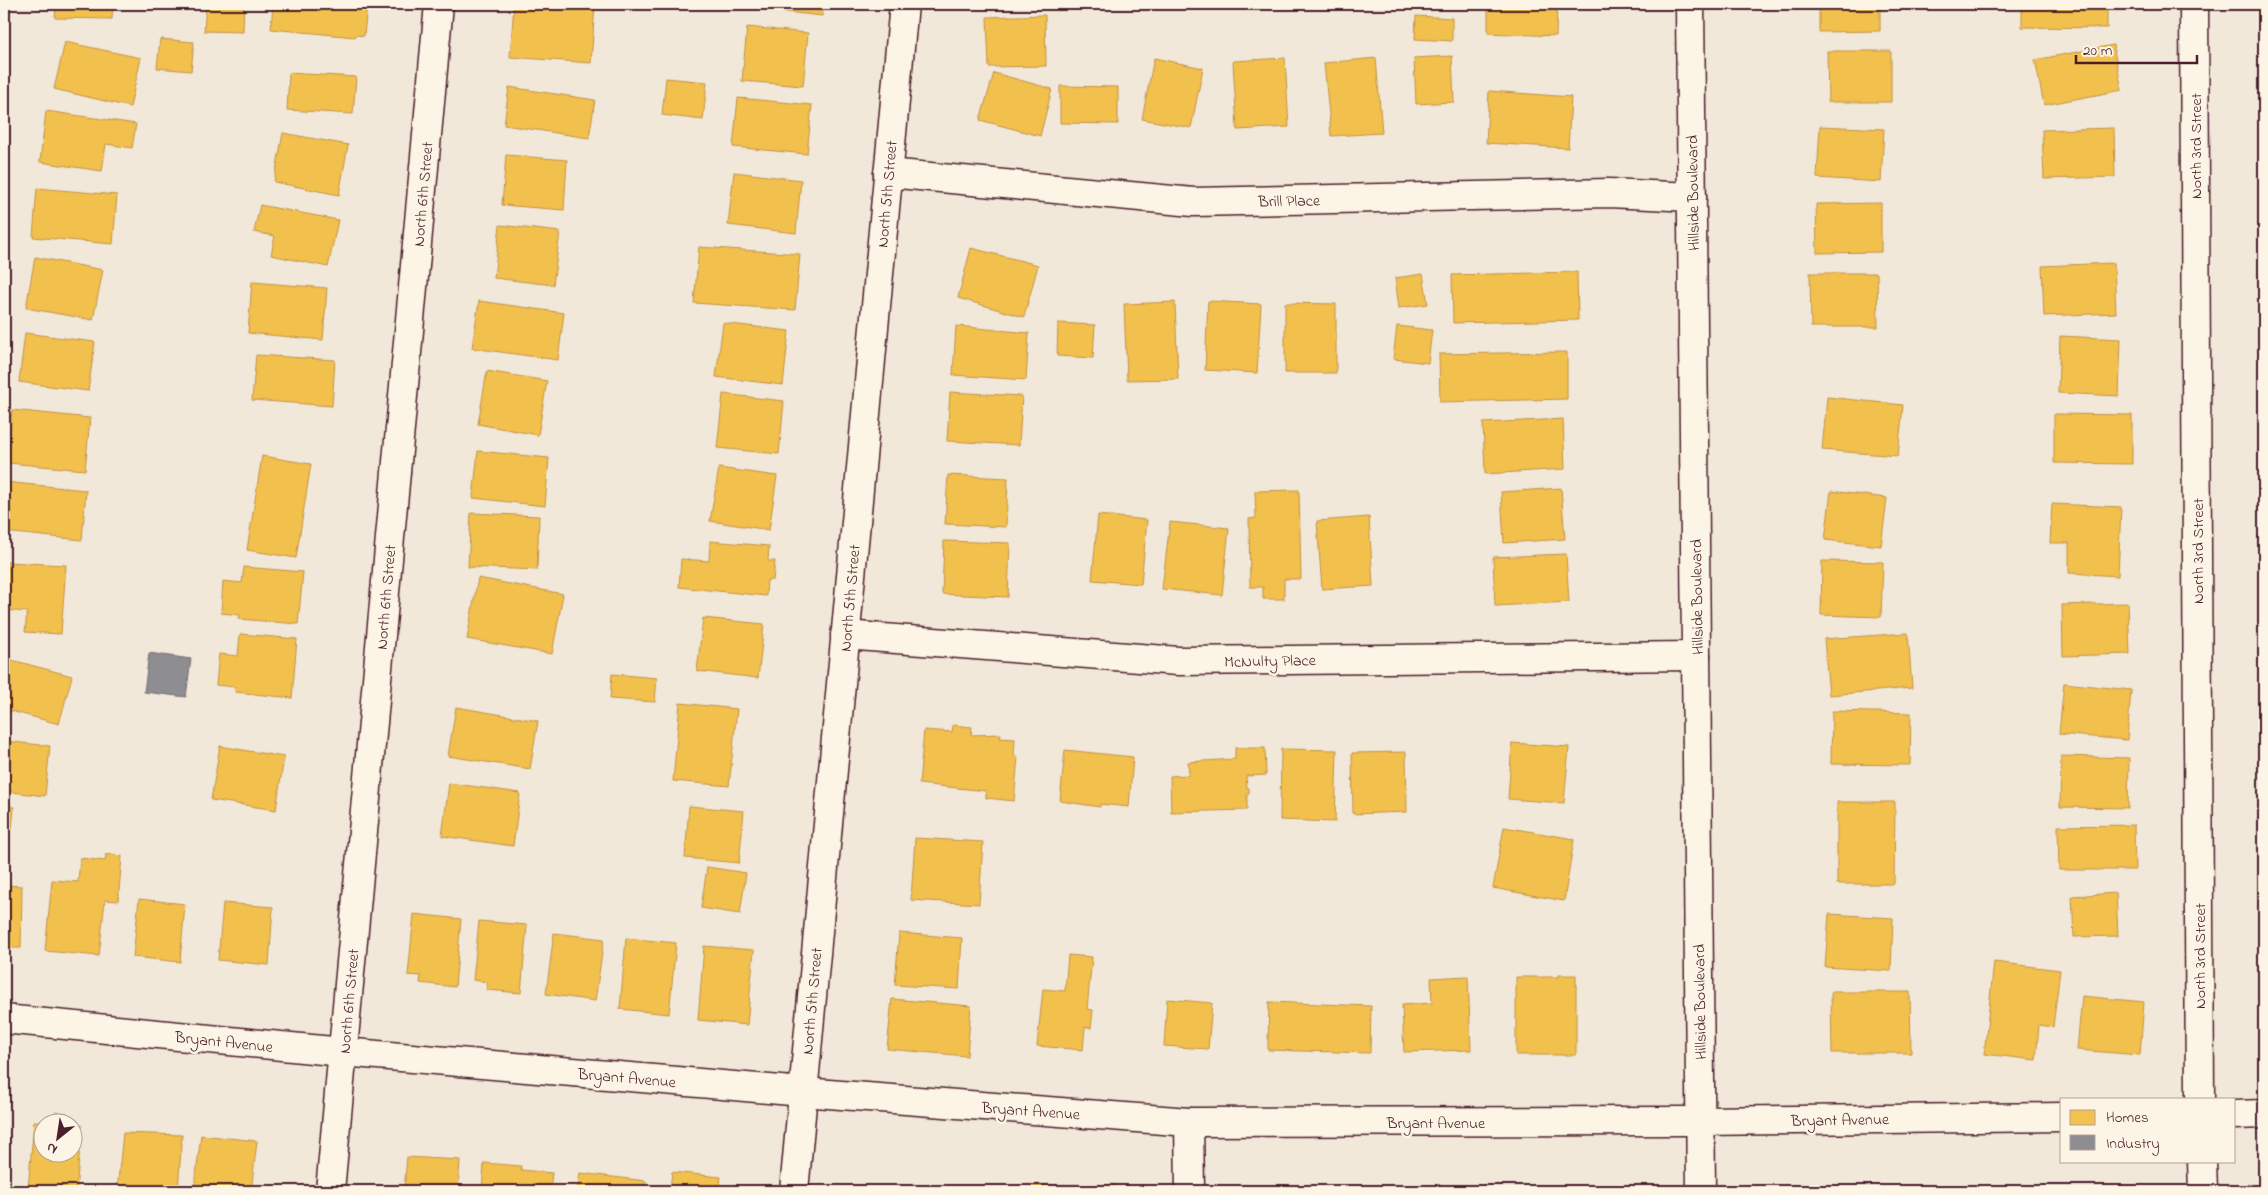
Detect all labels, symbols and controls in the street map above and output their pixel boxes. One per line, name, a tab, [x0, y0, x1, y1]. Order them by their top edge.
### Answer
scale bar	[2076, 32, 2197, 64]
text: 20 m	[2083, 40, 2113, 62]
street label: North 3rd Street	[2185, 92, 2209, 199]
street label: Hillside Boulevard	[1681, 135, 1707, 251]
street label: North 5th Street	[871, 139, 905, 249]
street label: North 6th Street	[407, 140, 441, 248]
street label: Brill Place	[1257, 189, 1321, 215]
street label: North 3rd Street	[2187, 497, 2211, 604]
street label: Hillside Boulevard	[1685, 539, 1711, 655]
street label: North 6th Street	[370, 543, 404, 651]
street label: North 5th Street	[834, 543, 868, 653]
street label: McNulty Place	[1224, 649, 1317, 675]
street label: North 3rd Street	[2189, 902, 2213, 1009]
street label: Hillside Boulevard	[1688, 944, 1714, 1060]
street label: North 5th Street	[796, 946, 830, 1056]
street label: North 6th Street	[333, 947, 367, 1055]
street label: Bryant Avenue	[173, 1026, 275, 1060]
street label: Bryant Avenue	[576, 1063, 678, 1095]
street label: Bryant Avenue	[980, 1097, 1082, 1127]
legend	[2060, 1098, 2236, 1162]
text: Homes	[2106, 1107, 2149, 1129]
street label: Bryant Avenue	[1790, 1108, 1890, 1134]
north arrow	[32, 1112, 82, 1162]
street label: Bryant Avenue	[1386, 1112, 1486, 1136]
text: Industry	[2106, 1133, 2160, 1156]
text: N	[43, 1137, 62, 1159]

